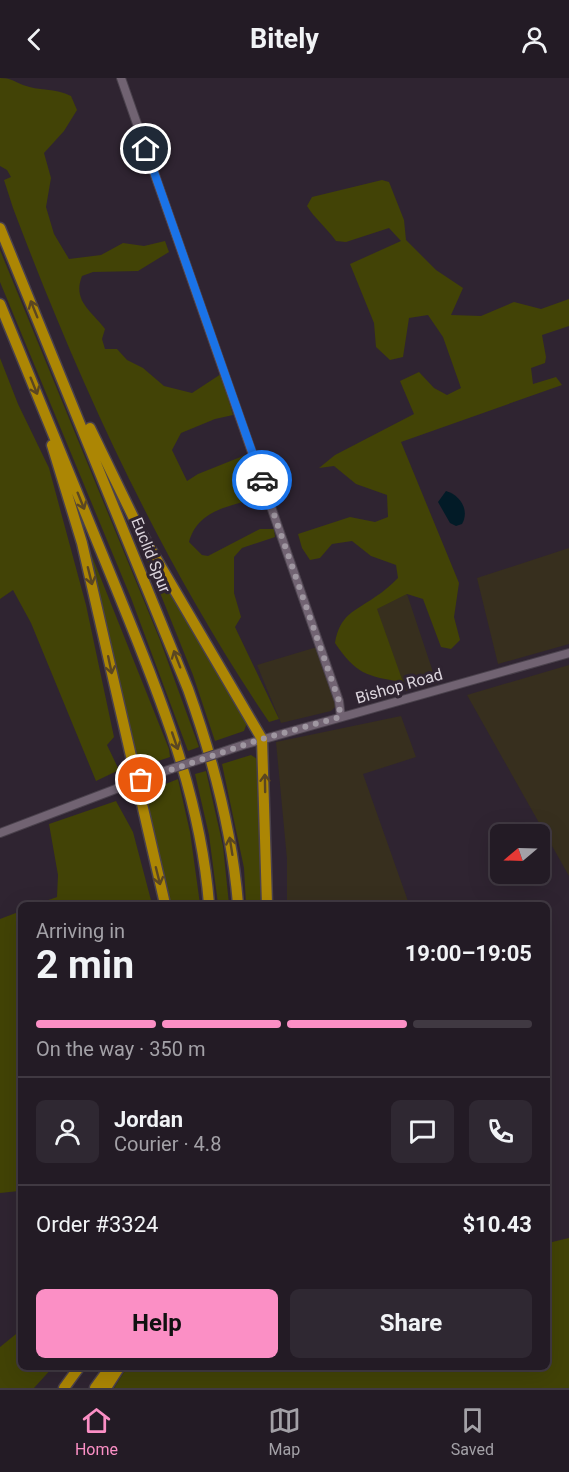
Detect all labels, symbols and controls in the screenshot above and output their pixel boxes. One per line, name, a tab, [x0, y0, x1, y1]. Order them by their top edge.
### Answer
icon: back	[18, 23, 51, 56]
text: Bitely	[250, 23, 319, 55]
icon: person	[518, 23, 551, 56]
pin	[120, 123, 171, 174]
icon: home	[129, 132, 162, 165]
one-way arrow	[28, 300, 39, 319]
one-way arrow	[29, 376, 40, 394]
courier	[232, 450, 292, 510]
icon: car	[246, 464, 279, 497]
one-way arrow	[76, 491, 87, 510]
street label: Euclid Spur	[127, 515, 175, 596]
one-way arrow	[84, 566, 96, 585]
one-way arrow	[171, 651, 182, 669]
one-way arrow	[104, 655, 116, 674]
street label: Bishop Road	[353, 665, 445, 707]
one-way arrow	[171, 731, 182, 750]
pin	[115, 754, 166, 805]
icon: bag	[124, 763, 157, 796]
one-way arrow	[259, 774, 270, 794]
north arrow	[490, 824, 550, 884]
map controls	[490, 824, 550, 884]
one-way arrow	[225, 837, 236, 857]
one-way arrow	[152, 866, 164, 885]
text: Arriving in	[36, 919, 125, 943]
text: 19:00–19:05	[405, 941, 532, 966]
text: 2 min	[36, 942, 134, 988]
text: On the way · 350 m	[36, 1037, 205, 1061]
button: person	[36, 1100, 99, 1163]
button: chat	[391, 1100, 454, 1163]
button: phone	[469, 1100, 532, 1163]
text: Jordan	[114, 1107, 183, 1132]
text: Courier · 4.8	[114, 1132, 221, 1156]
text: Order #3324	[36, 1212, 158, 1237]
text: $10.43	[463, 1212, 532, 1237]
button: Help	[36, 1289, 278, 1358]
button: Share	[290, 1289, 532, 1358]
tab: Home	[75, 1404, 118, 1459]
tab: Map	[268, 1404, 301, 1459]
tab: Saved	[451, 1404, 494, 1459]

